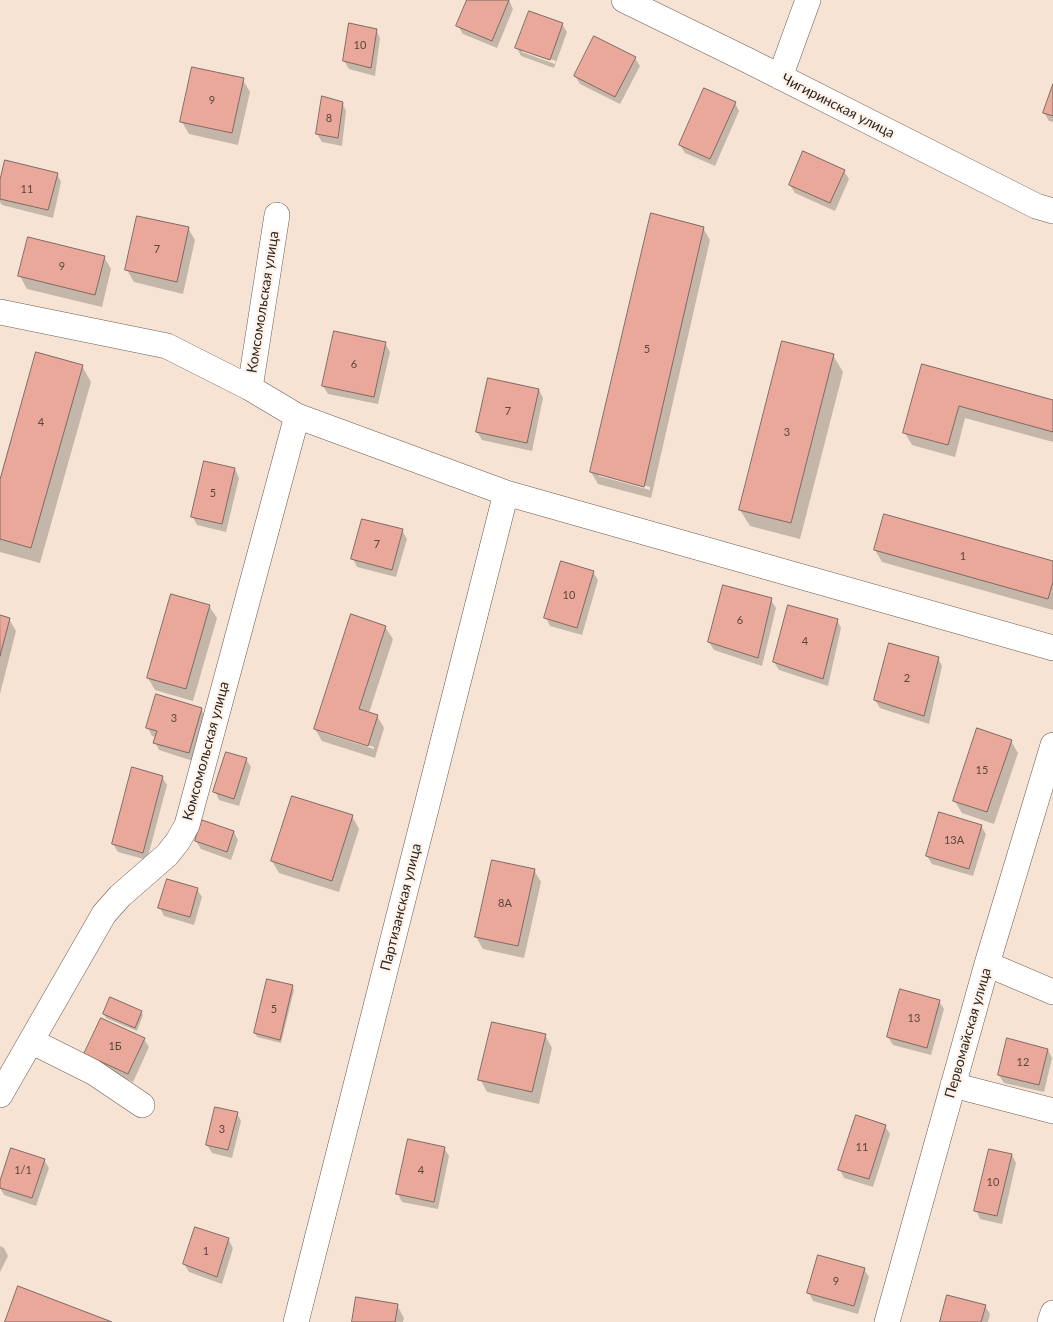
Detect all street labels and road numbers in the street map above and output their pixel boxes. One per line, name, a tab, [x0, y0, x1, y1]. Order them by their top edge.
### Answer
street label: Чигиринская улица	[779, 70, 897, 142]
street label: Комсомольская улица	[243, 230, 283, 374]
street label: Комсомольская улица	[179, 680, 233, 822]
street label: Партизанская улица	[377, 842, 425, 972]
street label: Первомайская улица	[941, 966, 995, 1100]

